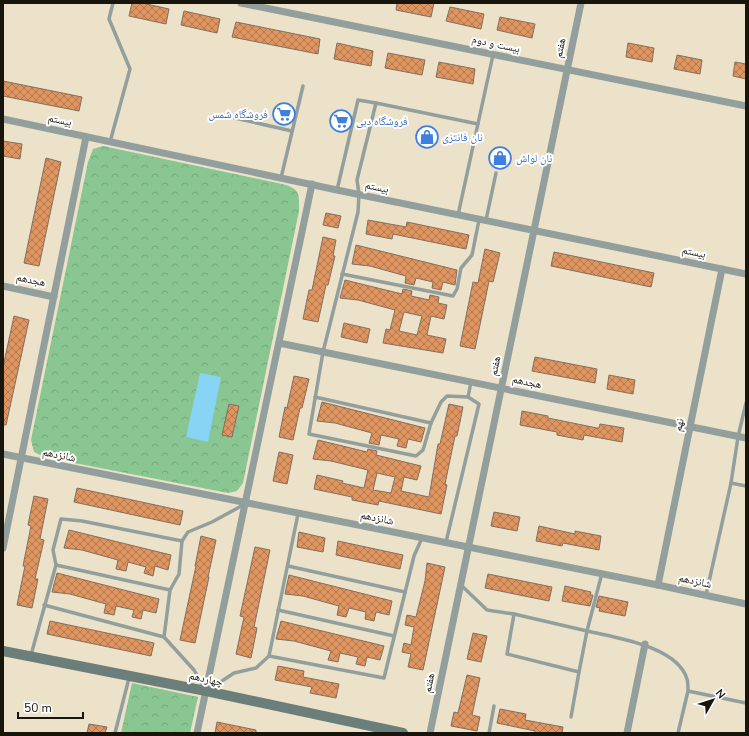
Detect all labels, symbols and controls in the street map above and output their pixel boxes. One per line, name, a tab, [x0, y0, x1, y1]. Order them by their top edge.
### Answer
street label: بیست و دوم	[470, 32, 522, 56]
street label: هفتم	[551, 36, 569, 59]
supermarket icon: فروشگاه شمس	[271, 101, 297, 127]
place label: فروشگاه شمس	[208, 107, 268, 122]
supermarket icon: فروشگاه دبی	[328, 108, 354, 134]
street label: بیستم	[47, 110, 73, 130]
place label: فروشگاه دبی	[356, 114, 408, 129]
shop icon: نان فانتزی	[414, 124, 440, 150]
place label: نان فانتزی	[442, 130, 483, 145]
shop icon: نان لواش	[487, 145, 513, 171]
place label: نان لواش	[516, 151, 552, 166]
street label: بیستم	[364, 177, 390, 197]
street label: بیستم	[681, 242, 707, 262]
street label: هجدهم	[15, 270, 47, 290]
street label: هفتم	[486, 354, 504, 377]
street label: هجدهم	[511, 372, 543, 392]
street label: نهم	[670, 417, 688, 433]
street label: شانزدهم	[41, 444, 77, 466]
street label: شانزدهم	[359, 507, 395, 529]
street label: شانزدهم	[677, 570, 713, 592]
street label: چهاردهم	[188, 668, 224, 690]
street label: هفتم	[420, 671, 438, 694]
north arrow	[693, 680, 733, 720]
text: N	[712, 686, 729, 702]
scale bar	[18, 694, 83, 720]
text: 50 m	[24, 700, 52, 716]

